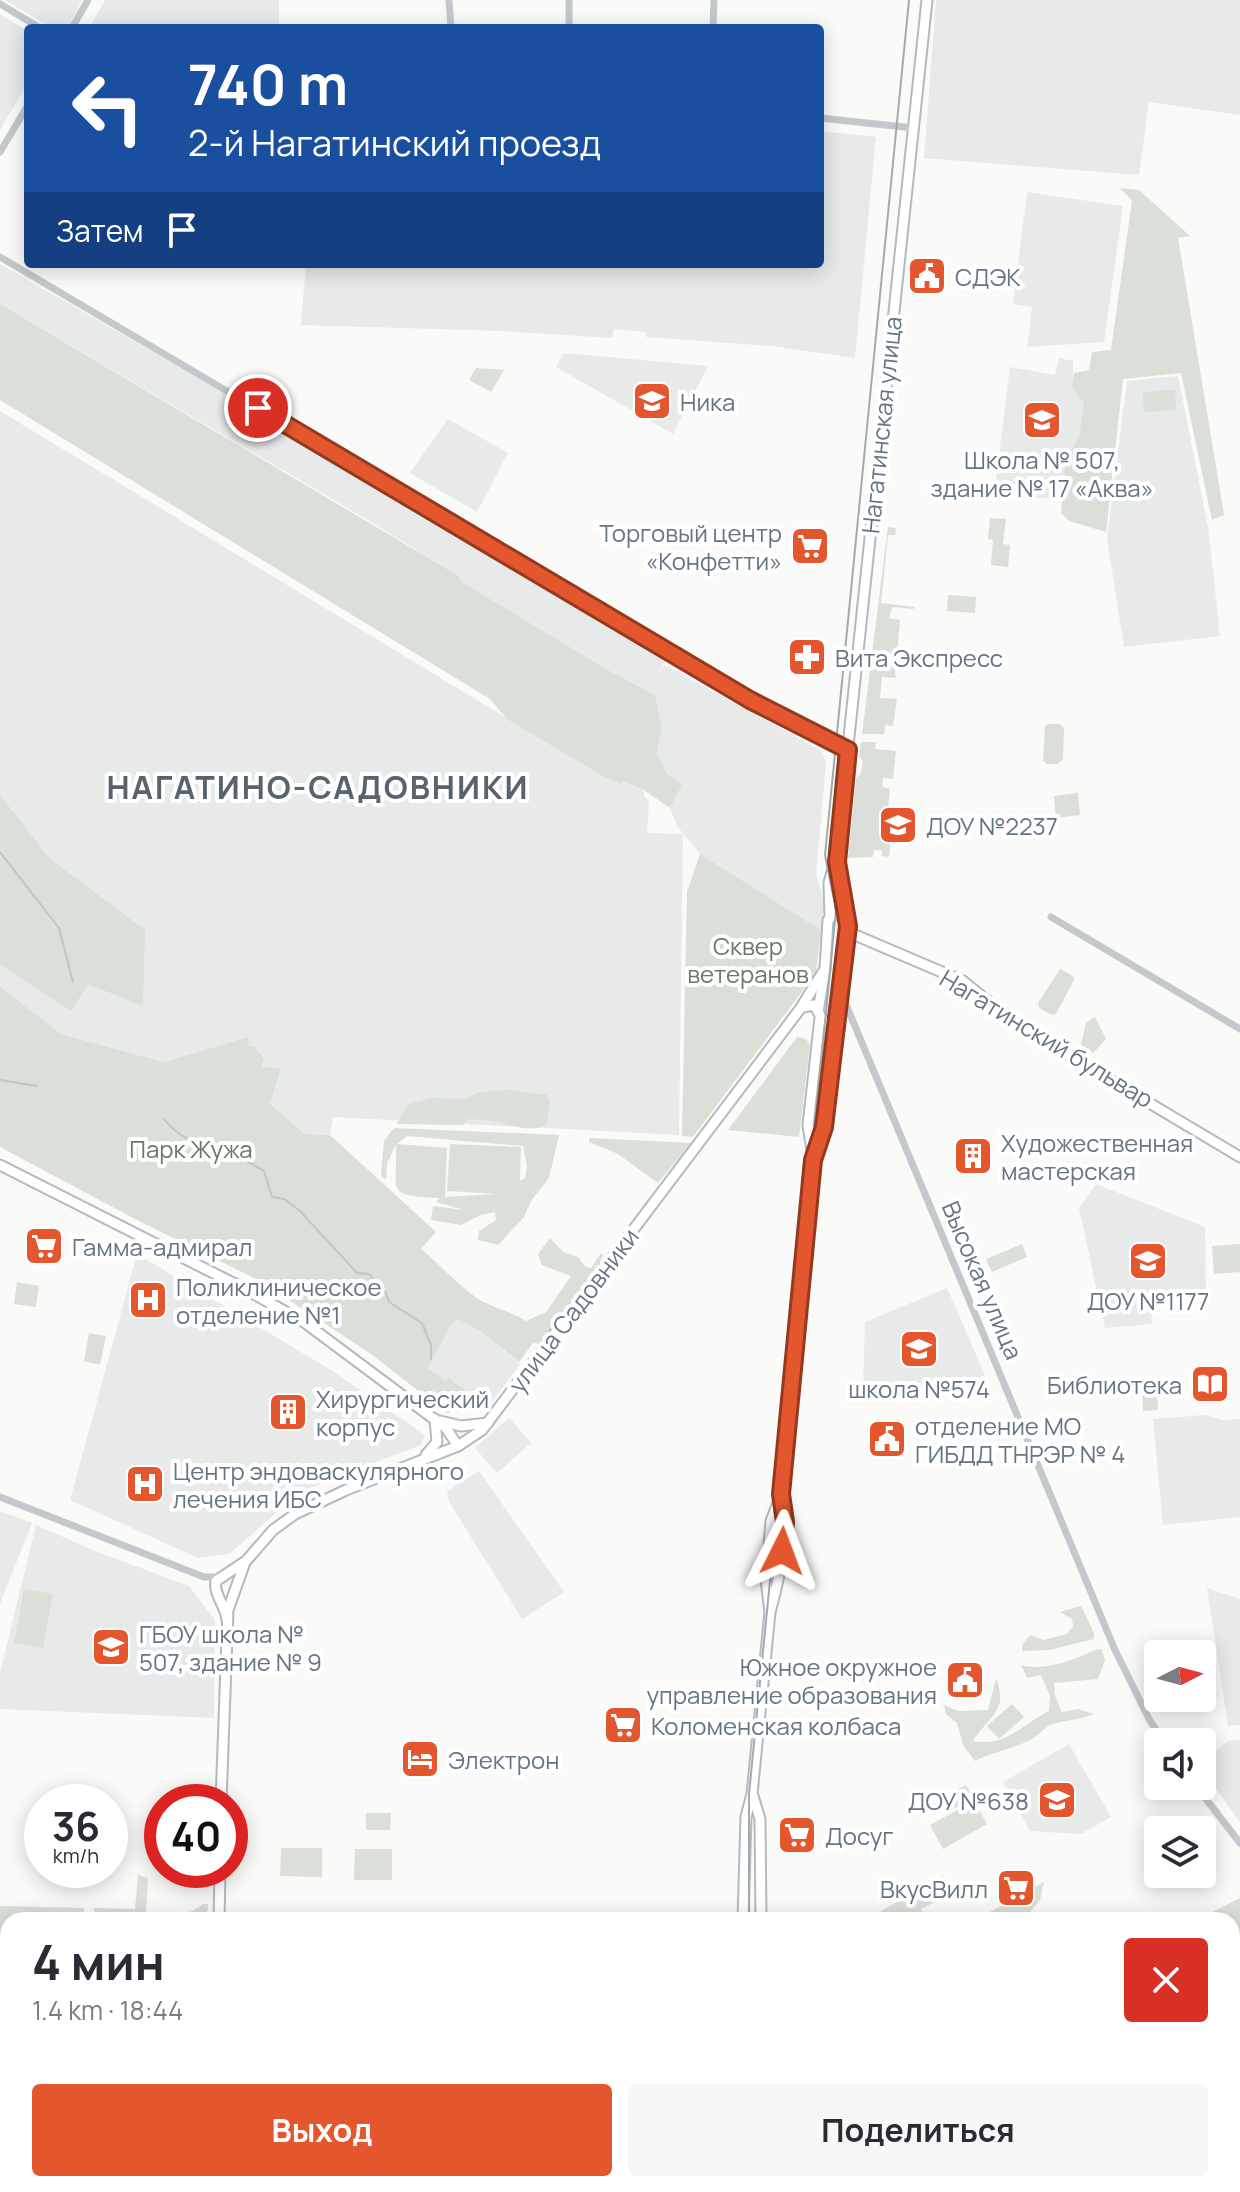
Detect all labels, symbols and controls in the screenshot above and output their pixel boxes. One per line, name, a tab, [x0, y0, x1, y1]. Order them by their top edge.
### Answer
text: 740 m	[188, 45, 348, 122]
icon: left	[56, 56, 160, 160]
text: 2-й Нагатинский проезд	[188, 118, 601, 167]
icon: arrive	[160, 208, 204, 252]
text: Затем	[56, 210, 144, 251]
public building icon: СДЭК	[906, 255, 948, 297]
place label: СДЭК	[955, 260, 1021, 293]
street label: Нагатинская улица	[853, 315, 909, 535]
pin	[224, 374, 292, 442]
school or university icon: Ника	[631, 380, 673, 422]
place label: Ника	[680, 385, 735, 418]
icon: arrive	[236, 386, 280, 430]
school or university icon: Школа № 507, здание № 17 «Аква»	[1021, 399, 1063, 441]
place label: Школа № 507, здание № 17 «Аква»	[930, 443, 1154, 504]
place label: Торговый центр «Конфетти»	[599, 516, 782, 577]
supermarket icon: Торговый центр «Конфетти»	[789, 525, 831, 567]
pharmacy icon: Вита Экспресс	[786, 636, 828, 678]
place label: Вита Экспресс	[835, 641, 1003, 674]
district label: НАГАТИНО-САДОВНИКИ	[106, 765, 530, 809]
school or university icon: ДОУ №2237	[877, 804, 919, 846]
place label: ДОУ №2237	[926, 809, 1058, 842]
park label: Сквер ветеранов	[687, 929, 809, 990]
street label: Нагатинский бульвар	[934, 961, 1160, 1115]
place label: Художественная мастерская	[1001, 1126, 1193, 1187]
park label: Парк Жужа	[129, 1132, 253, 1165]
building icon: Художественная мастерская	[952, 1135, 994, 1177]
street label: Высокая улица	[935, 1196, 1031, 1364]
street label: улица Садовники	[500, 1221, 646, 1399]
supermarket icon: Гамма-адмирал	[23, 1225, 65, 1267]
place label: Гамма-адмирал	[72, 1230, 252, 1263]
school or university icon: ДОУ №1177	[1127, 1240, 1169, 1282]
place label: Поликлиническое отделение №1	[176, 1270, 382, 1331]
hospital icon: Поликлиническое отделение №1	[127, 1279, 169, 1321]
place label: ДОУ №1177	[1087, 1284, 1209, 1317]
school or university icon: школа №574	[898, 1328, 940, 1370]
library icon: Библиотека	[1189, 1363, 1231, 1405]
place label: Библиотека	[1047, 1368, 1182, 1401]
place label: школа №574	[848, 1372, 990, 1405]
place label: Хирургический корпус	[316, 1382, 489, 1443]
building icon: Хирургический корпус	[267, 1391, 309, 1433]
place label: отделение МО ГИБДД ТНРЭР № 4	[915, 1409, 1125, 1470]
public building icon: отделение МО ГИБДД ТНРЭР № 4	[866, 1418, 908, 1460]
place label: Центр эндоваскулярного лечения ИБС	[173, 1454, 464, 1515]
hospital icon: Центр эндоваскулярного лечения ИБС	[124, 1463, 166, 1505]
position arrow	[740, 1509, 824, 1593]
place label: ГБОУ школа № 507, здание № 9	[139, 1617, 322, 1678]
school or university icon: ГБОУ школа № 507, здание № 9	[90, 1626, 132, 1668]
north arrow	[1144, 1640, 1216, 1712]
map controls	[1144, 1640, 1216, 1888]
place label: Южное окружное управление образования	[646, 1650, 937, 1711]
public building icon: Южное окружное управление образования	[944, 1659, 986, 1701]
supermarket icon: Коломенская колбаса	[602, 1704, 644, 1746]
place label: Коломенская колбаса	[651, 1709, 901, 1742]
button: sound	[1144, 1728, 1216, 1800]
hotel icon: Электрон	[399, 1738, 441, 1780]
place label: Электрон	[448, 1743, 559, 1776]
school or university icon: ДОУ №638	[1036, 1779, 1078, 1821]
speed limit sign: 40	[144, 1784, 248, 1888]
place label: ДОУ №638	[908, 1784, 1029, 1817]
text: 36	[52, 1798, 100, 1853]
supermarket icon: Досуг	[776, 1814, 818, 1856]
button: layers	[1144, 1816, 1216, 1888]
place label: Досуг	[825, 1819, 894, 1852]
text: km/h	[53, 1842, 99, 1869]
supermarket icon: ВкусВилл	[995, 1867, 1037, 1909]
place label: ВкусВилл	[880, 1872, 988, 1905]
text: 4 мин	[32, 1929, 165, 1994]
button: close	[1124, 1938, 1208, 2022]
text: 1.4 km · 18:44	[32, 1992, 183, 2028]
button: Выход	[32, 2084, 612, 2176]
button: Поделиться	[628, 2084, 1208, 2176]

